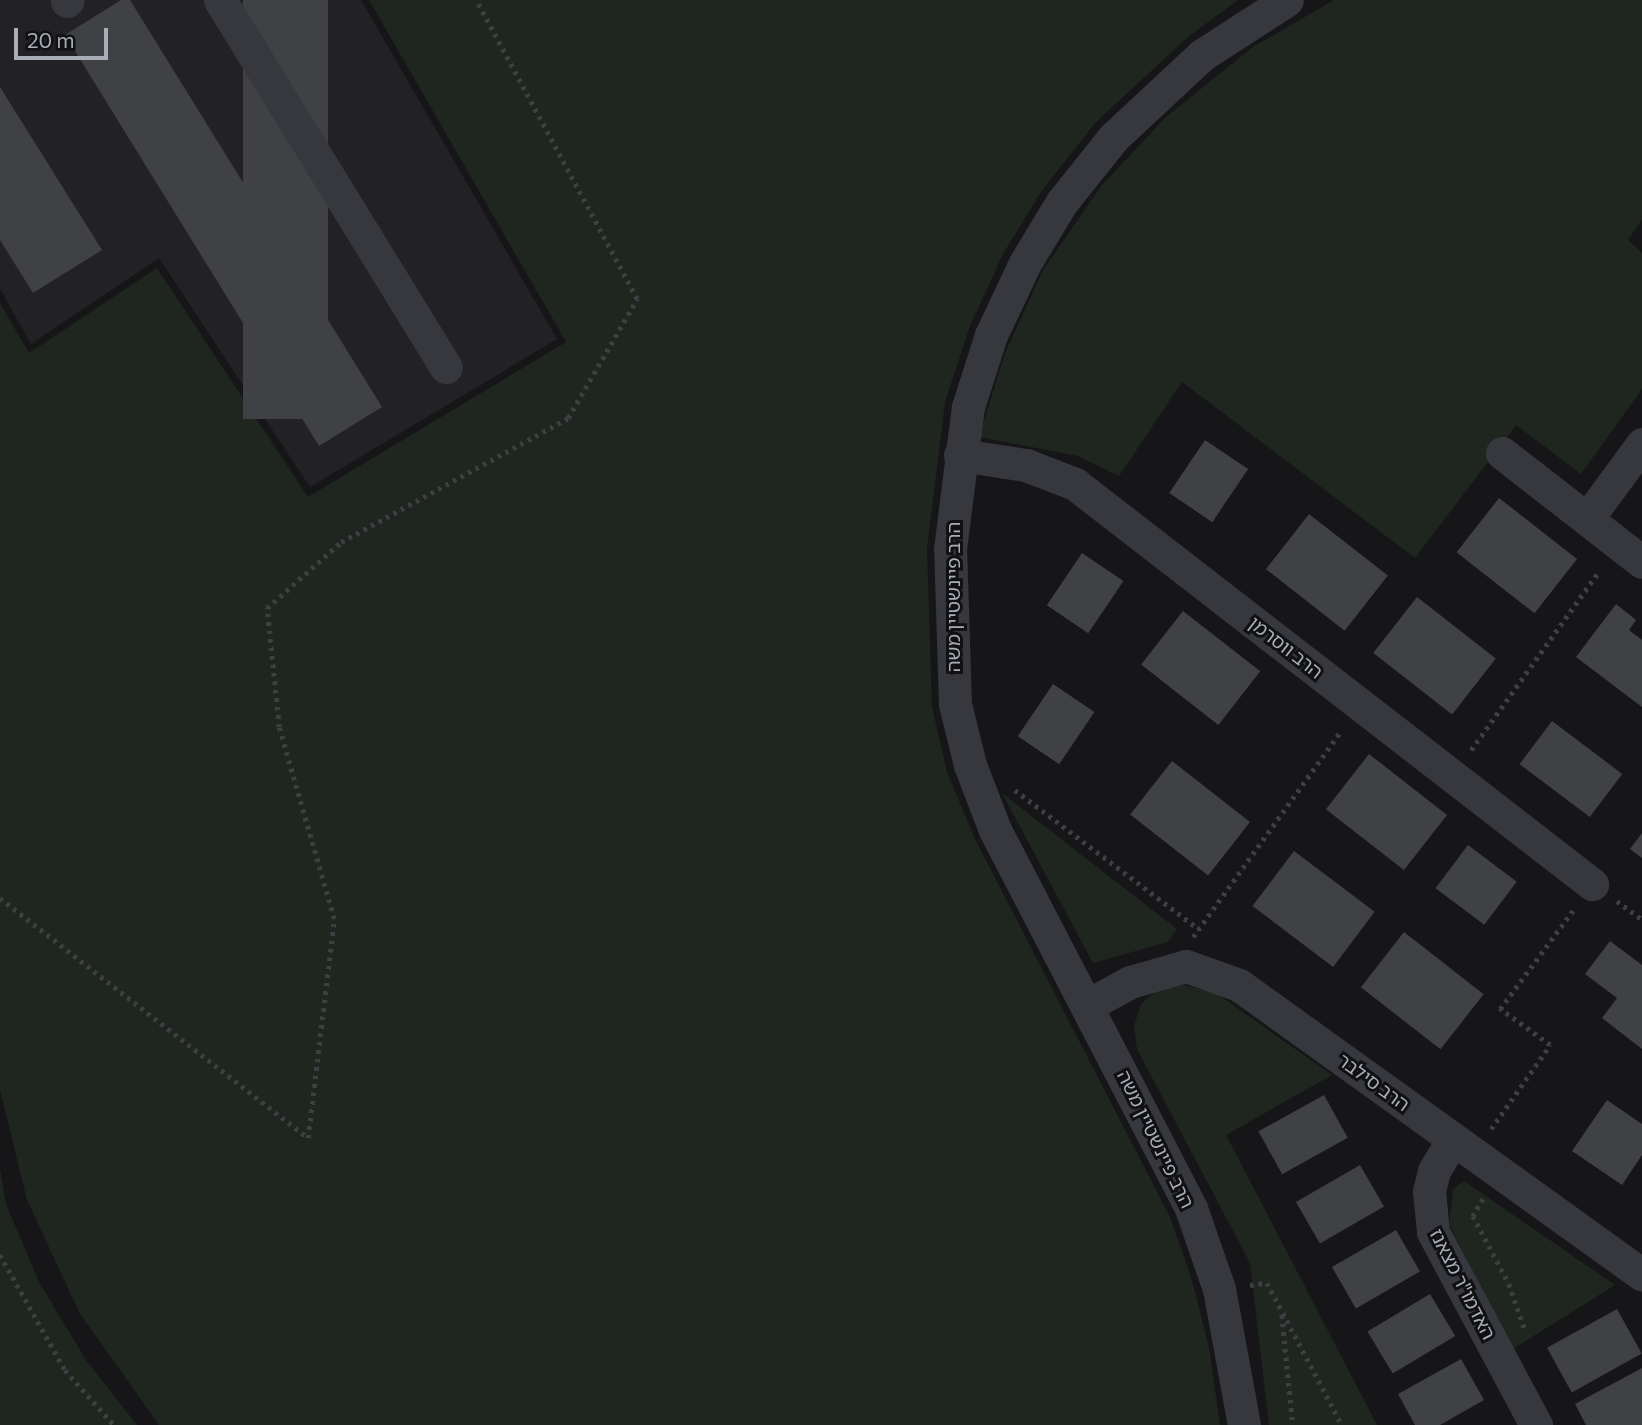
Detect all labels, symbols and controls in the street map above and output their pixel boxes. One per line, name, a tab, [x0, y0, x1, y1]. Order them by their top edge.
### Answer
scale bar	[18, 14, 112, 58]
text: 20 m	[27, 27, 75, 52]
street label: הרב פיינשטיין משה	[942, 522, 964, 672]
street label: הרב ווסרמן	[1245, 611, 1327, 683]
street label: הרב סילבר	[1334, 1048, 1414, 1116]
street label: הרב פיינשטיין משה	[1113, 1066, 1199, 1212]
street label: האדמו"ר מצאנז	[1425, 1225, 1501, 1343]

